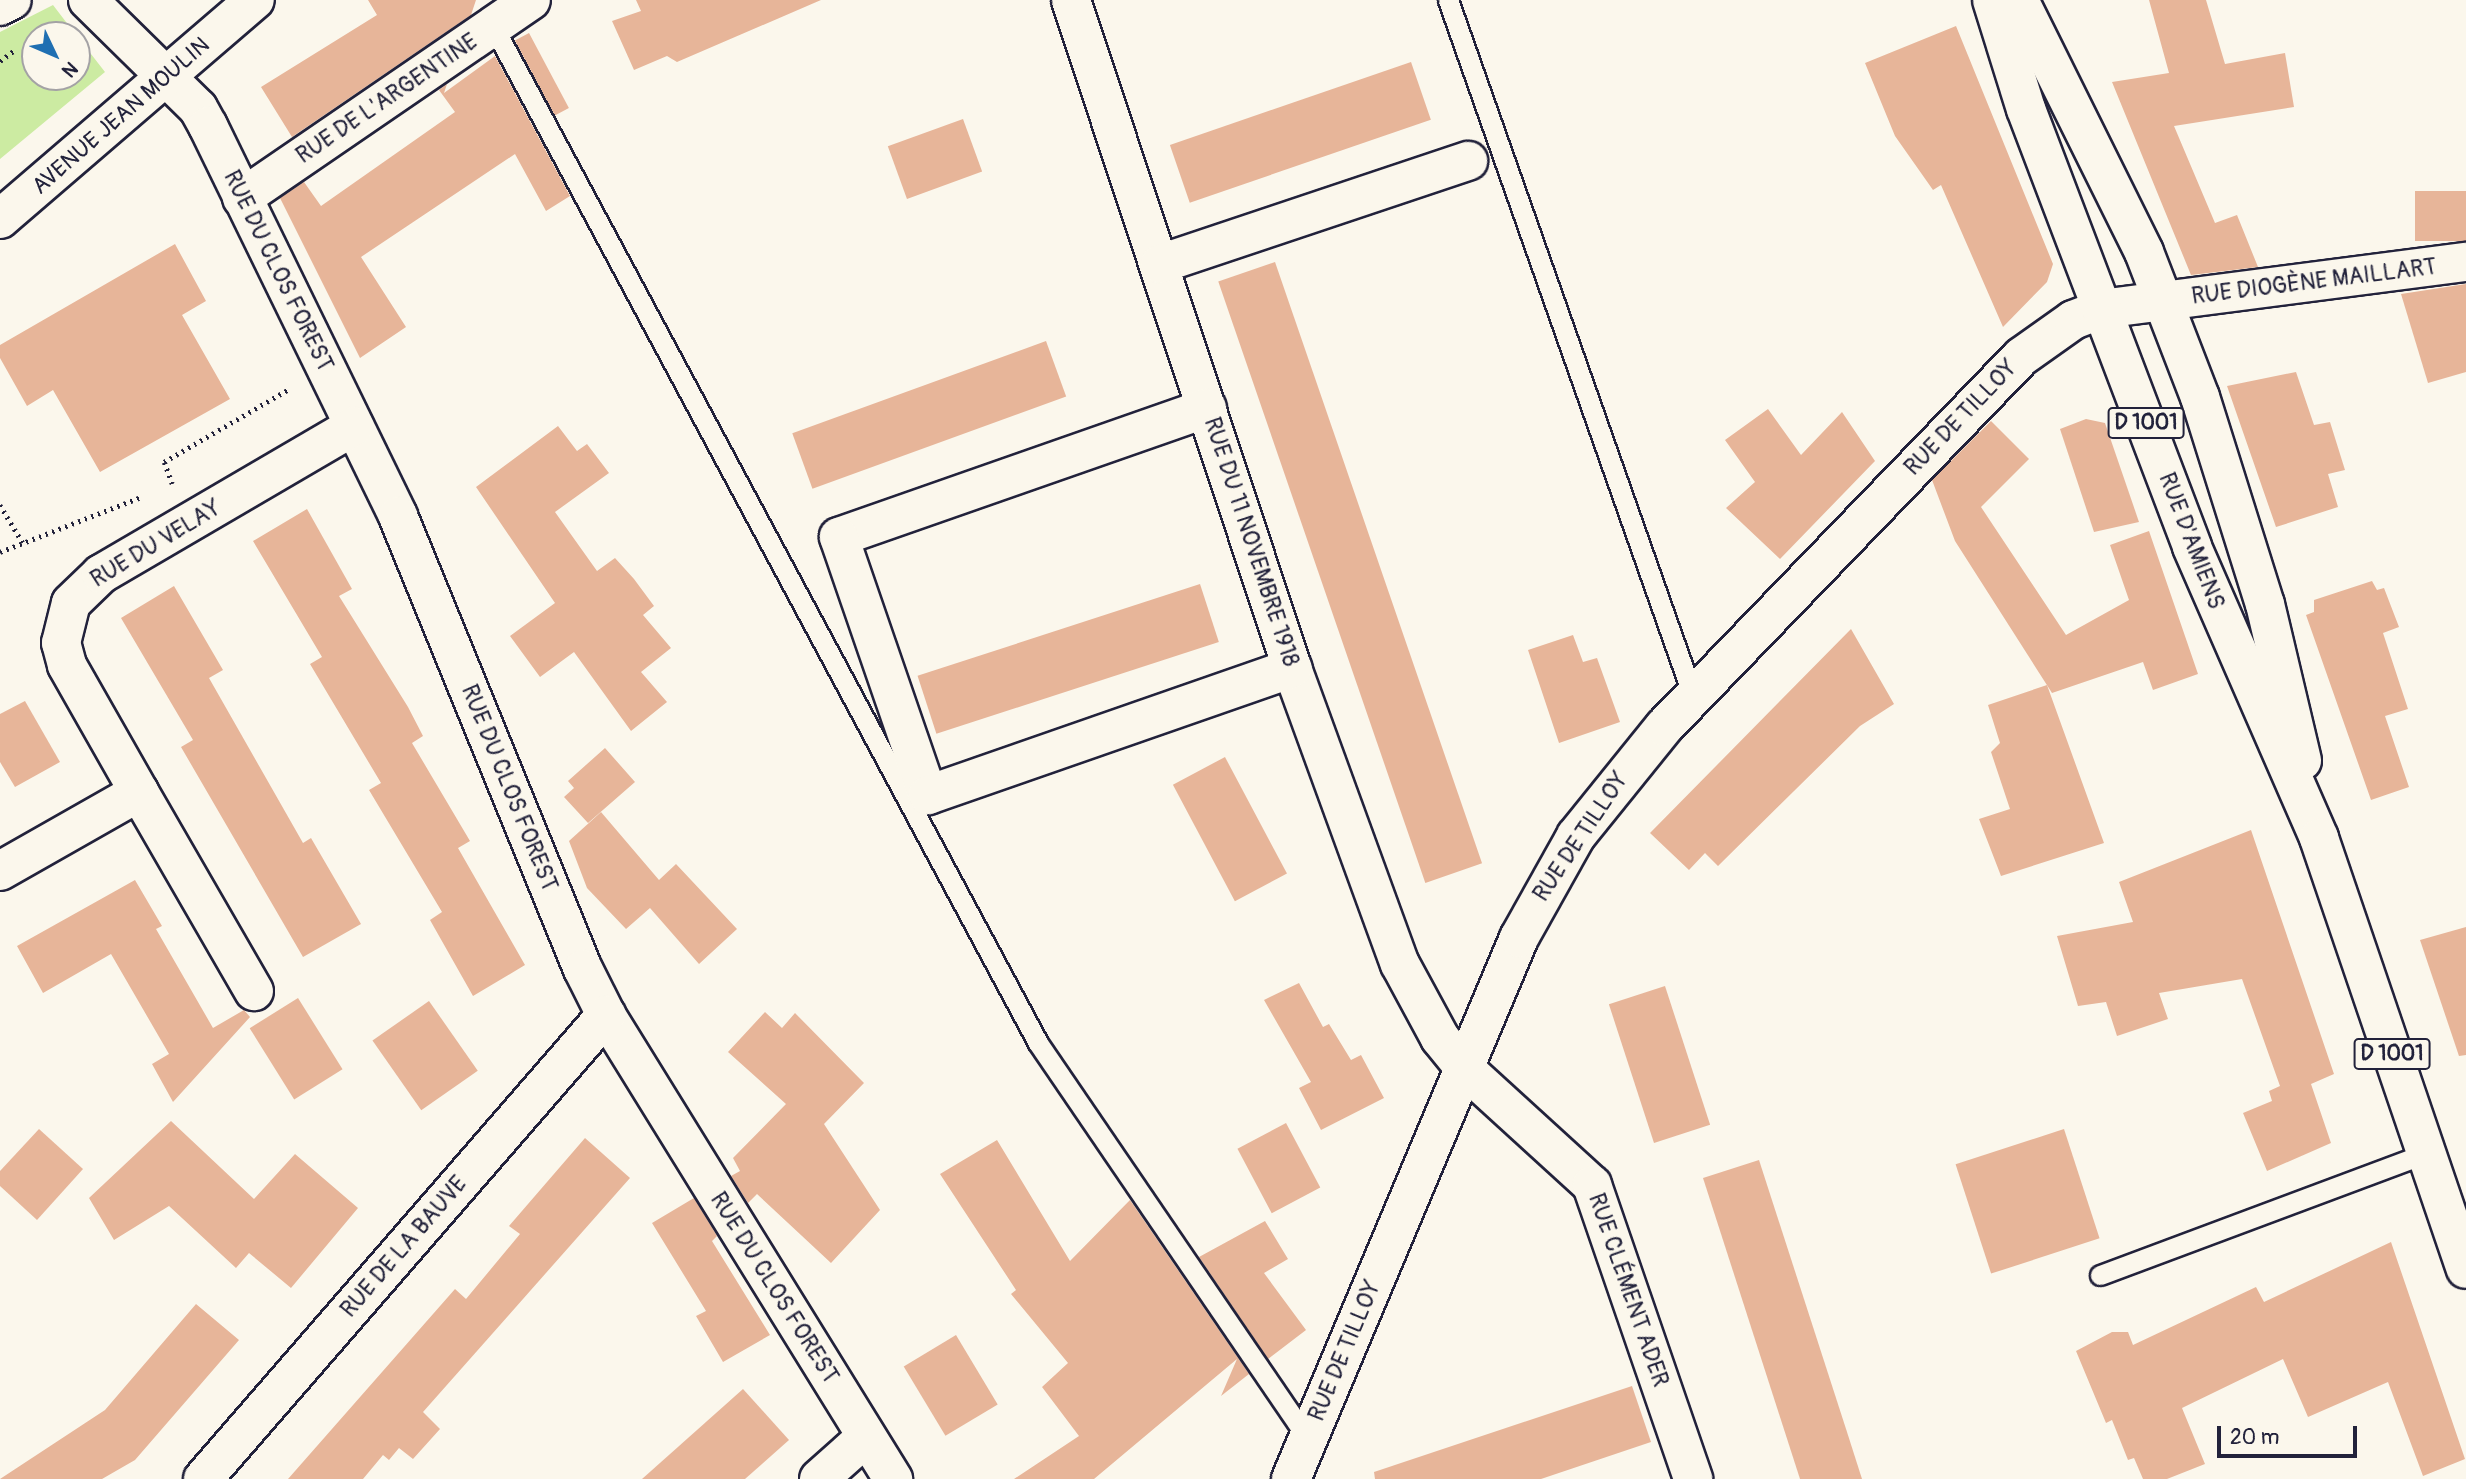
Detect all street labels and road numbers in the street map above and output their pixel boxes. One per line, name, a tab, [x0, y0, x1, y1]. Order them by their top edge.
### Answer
street label: RUE DE L'ARGENTINE	[291, 28, 483, 170]
street label: AVENUE JEAN MOULIN	[27, 32, 215, 200]
street label: RUE DU CLOS FOREST	[217, 166, 339, 376]
street label: RUE DIOGÈNE MAILLART	[2190, 253, 2438, 311]
street label: RUE DE TILLOY	[1899, 354, 2023, 482]
road number: D 1001	[2108, 406, 2184, 440]
street label: RUE DU 11 NOVEMBRE 1918	[1198, 414, 1304, 670]
street label: RUE D'AMIENS	[2152, 469, 2230, 613]
street label: RUE DU VELAY	[86, 494, 226, 594]
street label: RUE DU CLOS FOREST	[455, 681, 563, 895]
street label: RUE DE TILLOY	[1528, 767, 1634, 907]
road number: D 1001	[2354, 1036, 2430, 1072]
street label: RUE DE LA BAUVE	[335, 1171, 473, 1323]
street label: RUE DU CLOS FOREST	[704, 1187, 844, 1389]
street label: RUE CLÉMENT ADER	[1582, 1190, 1674, 1390]
street label: RUE DE TILLOY	[1303, 1277, 1387, 1425]

